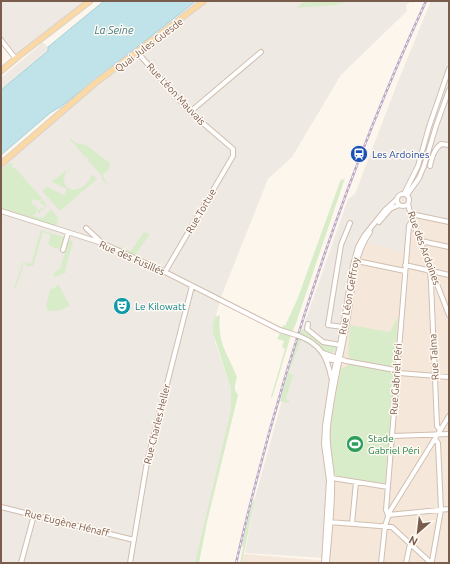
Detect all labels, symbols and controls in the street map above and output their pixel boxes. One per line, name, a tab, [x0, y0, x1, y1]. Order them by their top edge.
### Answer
street label: Quai Jules Guesde	[113, 16, 185, 74]
water label: La Seine	[95, 24, 134, 36]
street label: Rue Léon Mauvais	[145, 61, 207, 127]
station icon: Les Ardoines	[349, 144, 369, 164]
place label: Les Ardoines	[372, 149, 429, 160]
street label: Rue Tortue	[184, 187, 218, 235]
street label: Rue des Ardoines	[406, 210, 442, 286]
street label: Rue des Fusillés	[98, 239, 166, 277]
street label: Rue Léon Geffroy	[337, 256, 361, 336]
theatre icon: Le Kilowatt	[112, 296, 132, 316]
place label: Le Kilowatt	[135, 301, 186, 312]
street label: Rue Talma	[427, 334, 441, 380]
street label: Rue Gabriel Péri	[388, 343, 404, 415]
street label: Rue Charles Heller	[142, 383, 172, 465]
place label: Stade Gabriel Péri	[368, 433, 420, 456]
sports icon: Stade Gabriel Péri	[345, 434, 365, 454]
street label: Rue Eugène Hénaff	[24, 507, 111, 539]
north arrow	[398, 512, 438, 552]
text: N	[407, 534, 420, 548]

